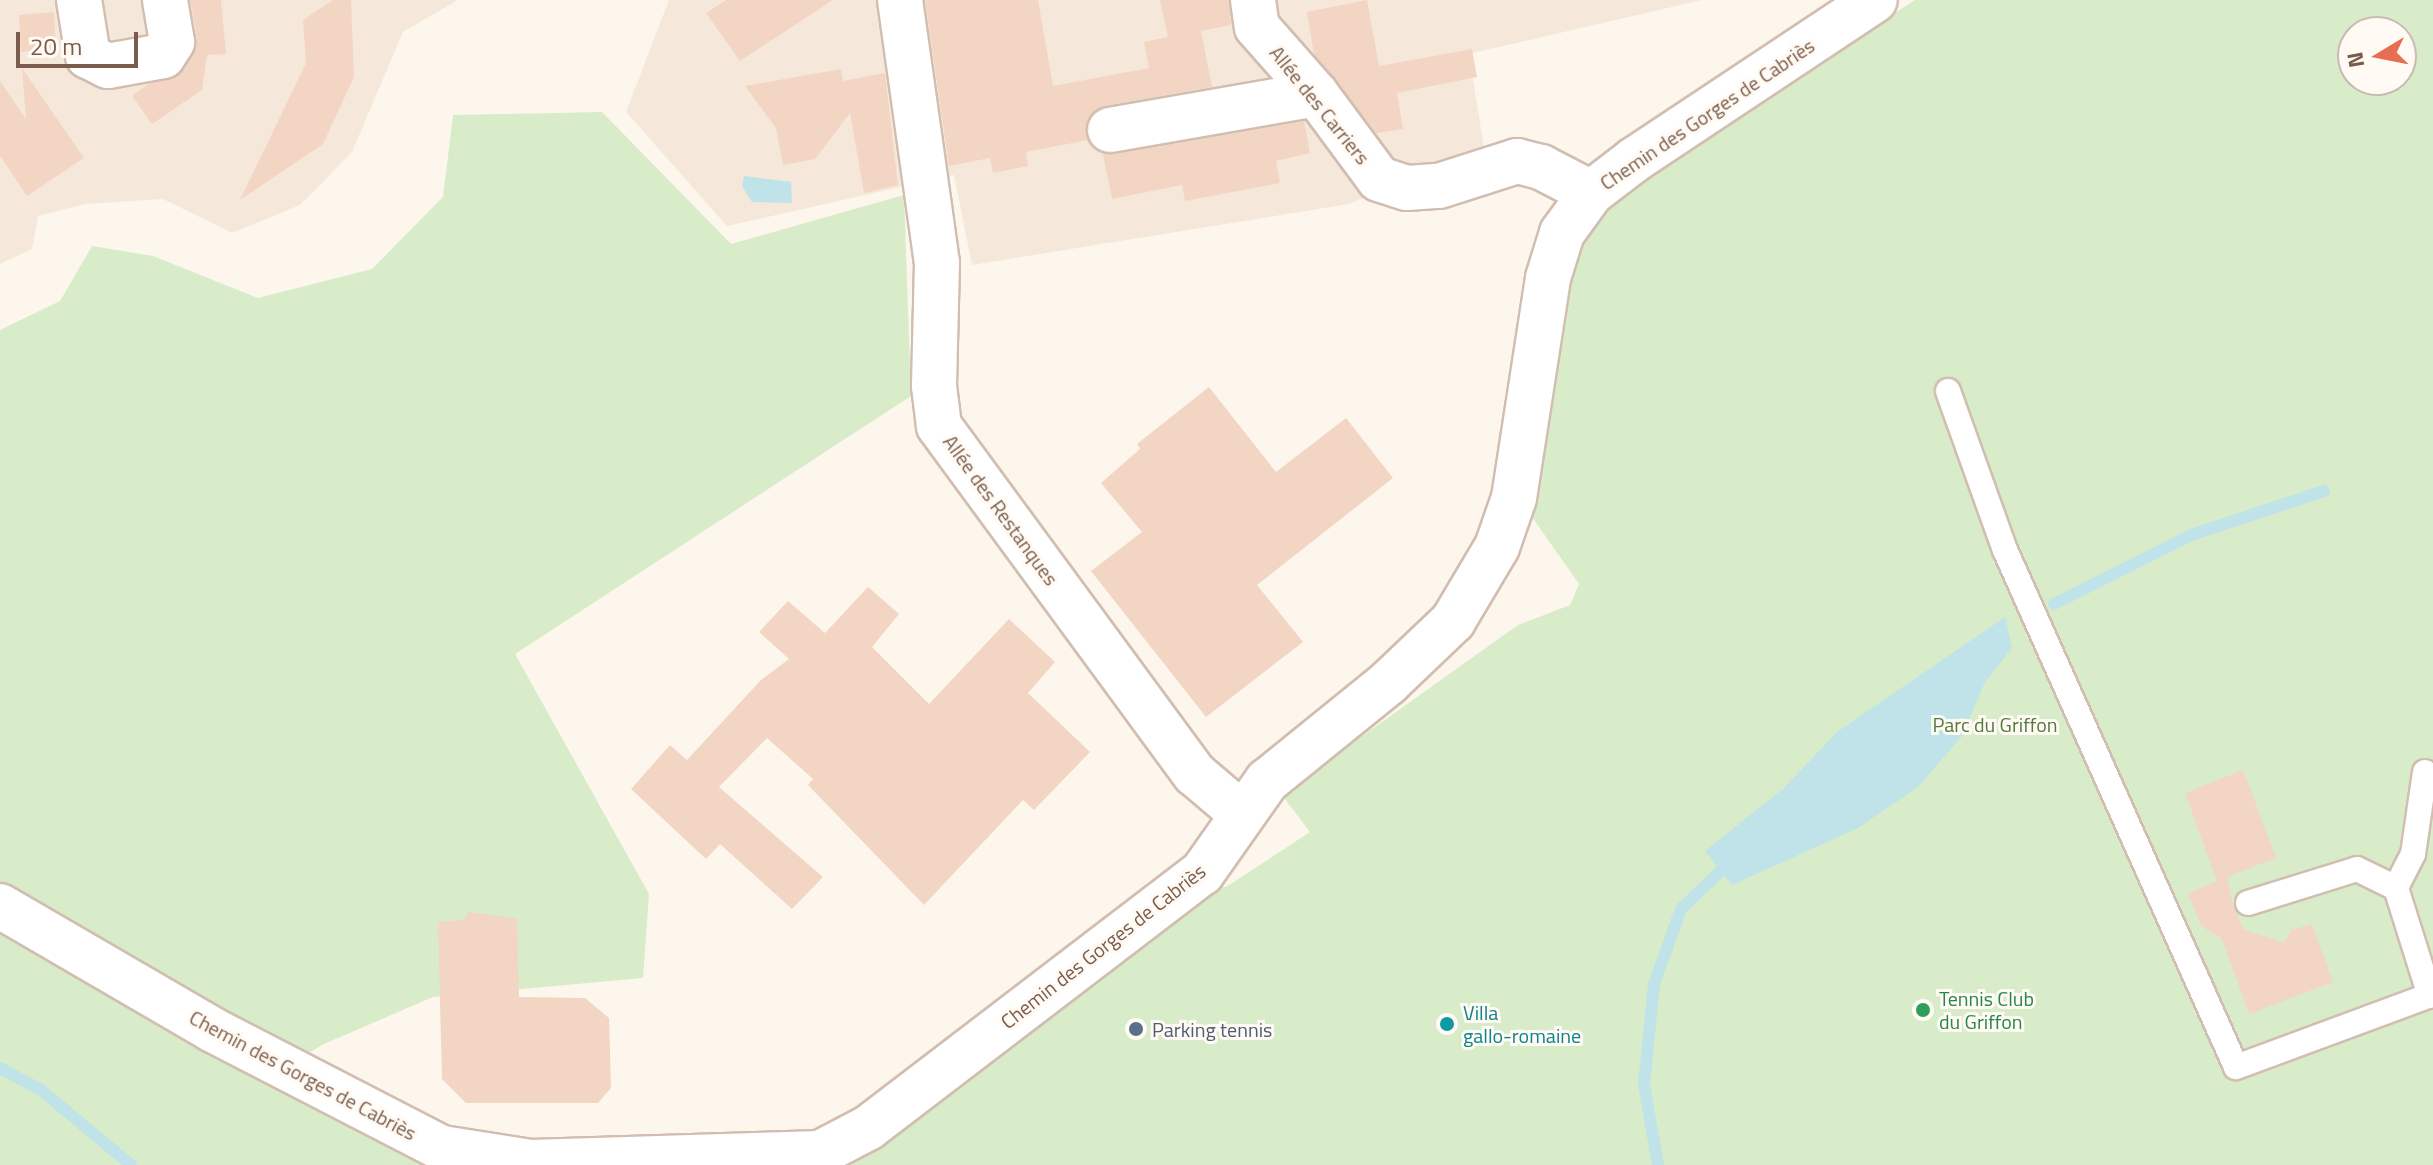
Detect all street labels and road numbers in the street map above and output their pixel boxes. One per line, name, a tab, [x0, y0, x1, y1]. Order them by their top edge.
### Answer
street label: Chemin des Gorges de Cabriès	[1595, 33, 1819, 195]
street label: Allée des Carriers	[1265, 41, 1375, 169]
street label: Allée des Restanques	[938, 430, 1064, 590]
street label: Chemin des Gorges de Cabriès	[996, 859, 1210, 1033]
street label: Chemin des Gorges de Cabriès	[186, 1005, 420, 1145]

